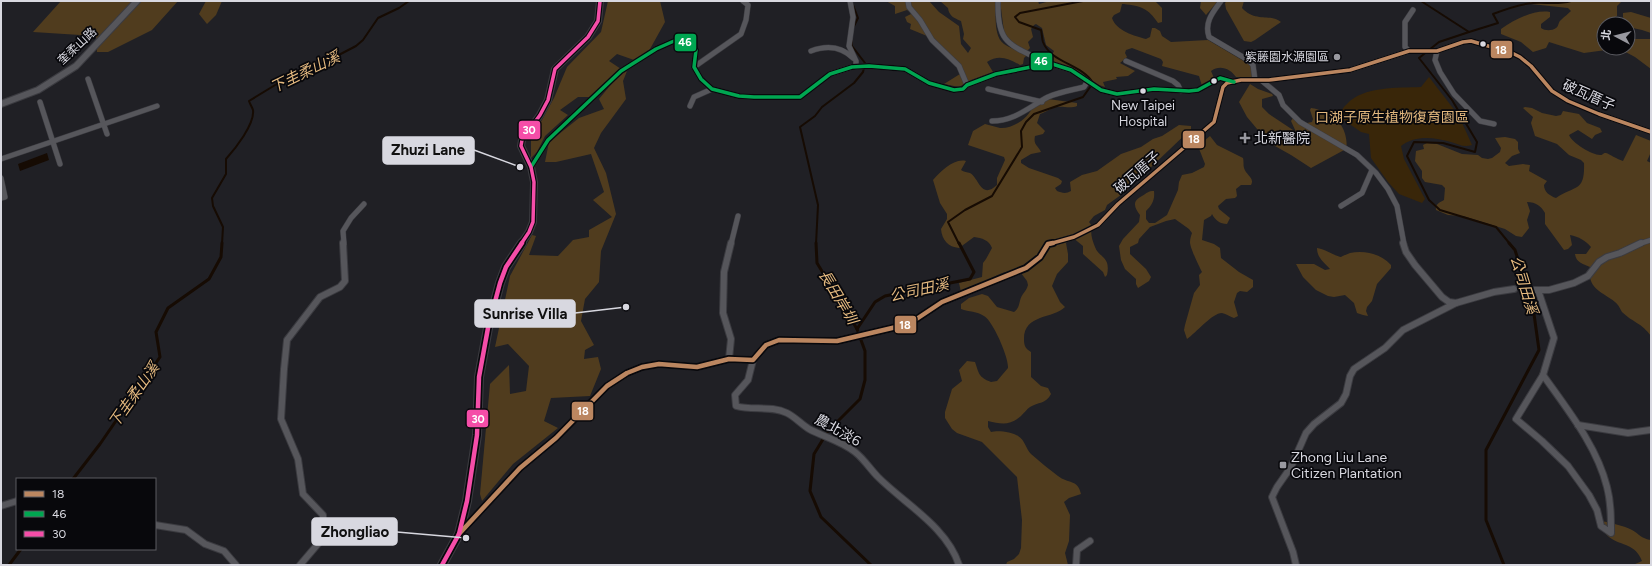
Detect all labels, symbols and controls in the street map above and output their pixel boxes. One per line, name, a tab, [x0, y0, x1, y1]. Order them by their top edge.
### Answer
north arrow	[1596, 16, 1636, 56]
street label: 奎柔山路	[55, 25, 99, 67]
text: 北	[1599, 29, 1614, 41]
line badge: 46	[674, 33, 697, 52]
text: 46	[678, 36, 692, 49]
unlabelled marker	[1478, 39, 1488, 49]
line badge: 18	[1490, 40, 1513, 59]
text: 18	[1495, 44, 1507, 57]
water label: 下圭柔山溪	[267, 47, 344, 97]
place label: 紫藤園水源園區	[1245, 50, 1329, 64]
line badge: 46	[1030, 52, 1053, 71]
marker: 紫藤園水源園區	[1332, 52, 1342, 62]
text: 46	[1034, 55, 1048, 68]
unlabelled marker	[1209, 76, 1219, 86]
street label: 破瓦厝子	[1560, 76, 1618, 115]
marker: New Taipei Hospital	[1138, 86, 1148, 96]
place label: New Taipei Hospital	[1111, 98, 1175, 129]
park label: 口湖子原生植物復育園區	[1315, 109, 1469, 126]
line badge: 30	[518, 120, 541, 140]
text: 30	[522, 124, 536, 137]
line badge: 18	[1182, 130, 1205, 149]
place label: 北新醫院	[1254, 130, 1310, 147]
marker: 北新醫院	[1239, 132, 1251, 144]
text: 18	[1188, 133, 1200, 146]
callout: Zhuzi Lane	[383, 137, 474, 164]
text: Zhuzi Lane	[391, 141, 466, 159]
street label: 破瓦厝子	[1111, 148, 1164, 197]
water label: 公司田溪	[1507, 254, 1542, 318]
water label: 長田岸圳	[815, 267, 862, 329]
water label: 公司田溪	[888, 275, 952, 305]
callout: Sunrise Villa	[475, 300, 575, 327]
text: Sunrise Villa	[483, 305, 567, 323]
line badge: 18	[894, 315, 917, 334]
text: 18	[899, 319, 911, 332]
water label: 下圭柔山溪	[105, 357, 164, 431]
line badge: 18	[571, 401, 594, 421]
text: 18	[577, 405, 589, 418]
line badge: 30	[466, 409, 489, 428]
street label: 農北淡6	[812, 411, 864, 450]
text: 30	[471, 413, 485, 426]
place label: Zhong Liu Lane Citizen Plantation	[1291, 449, 1402, 482]
marker: Zhong Liu Lane Citizen Plantation	[1278, 460, 1288, 470]
legend	[16, 478, 156, 550]
text: 18	[52, 487, 64, 501]
text: 46	[52, 507, 66, 521]
callout: Zhongliao	[312, 518, 397, 545]
text: Zhongliao	[321, 523, 390, 541]
text: 30	[52, 527, 67, 541]

